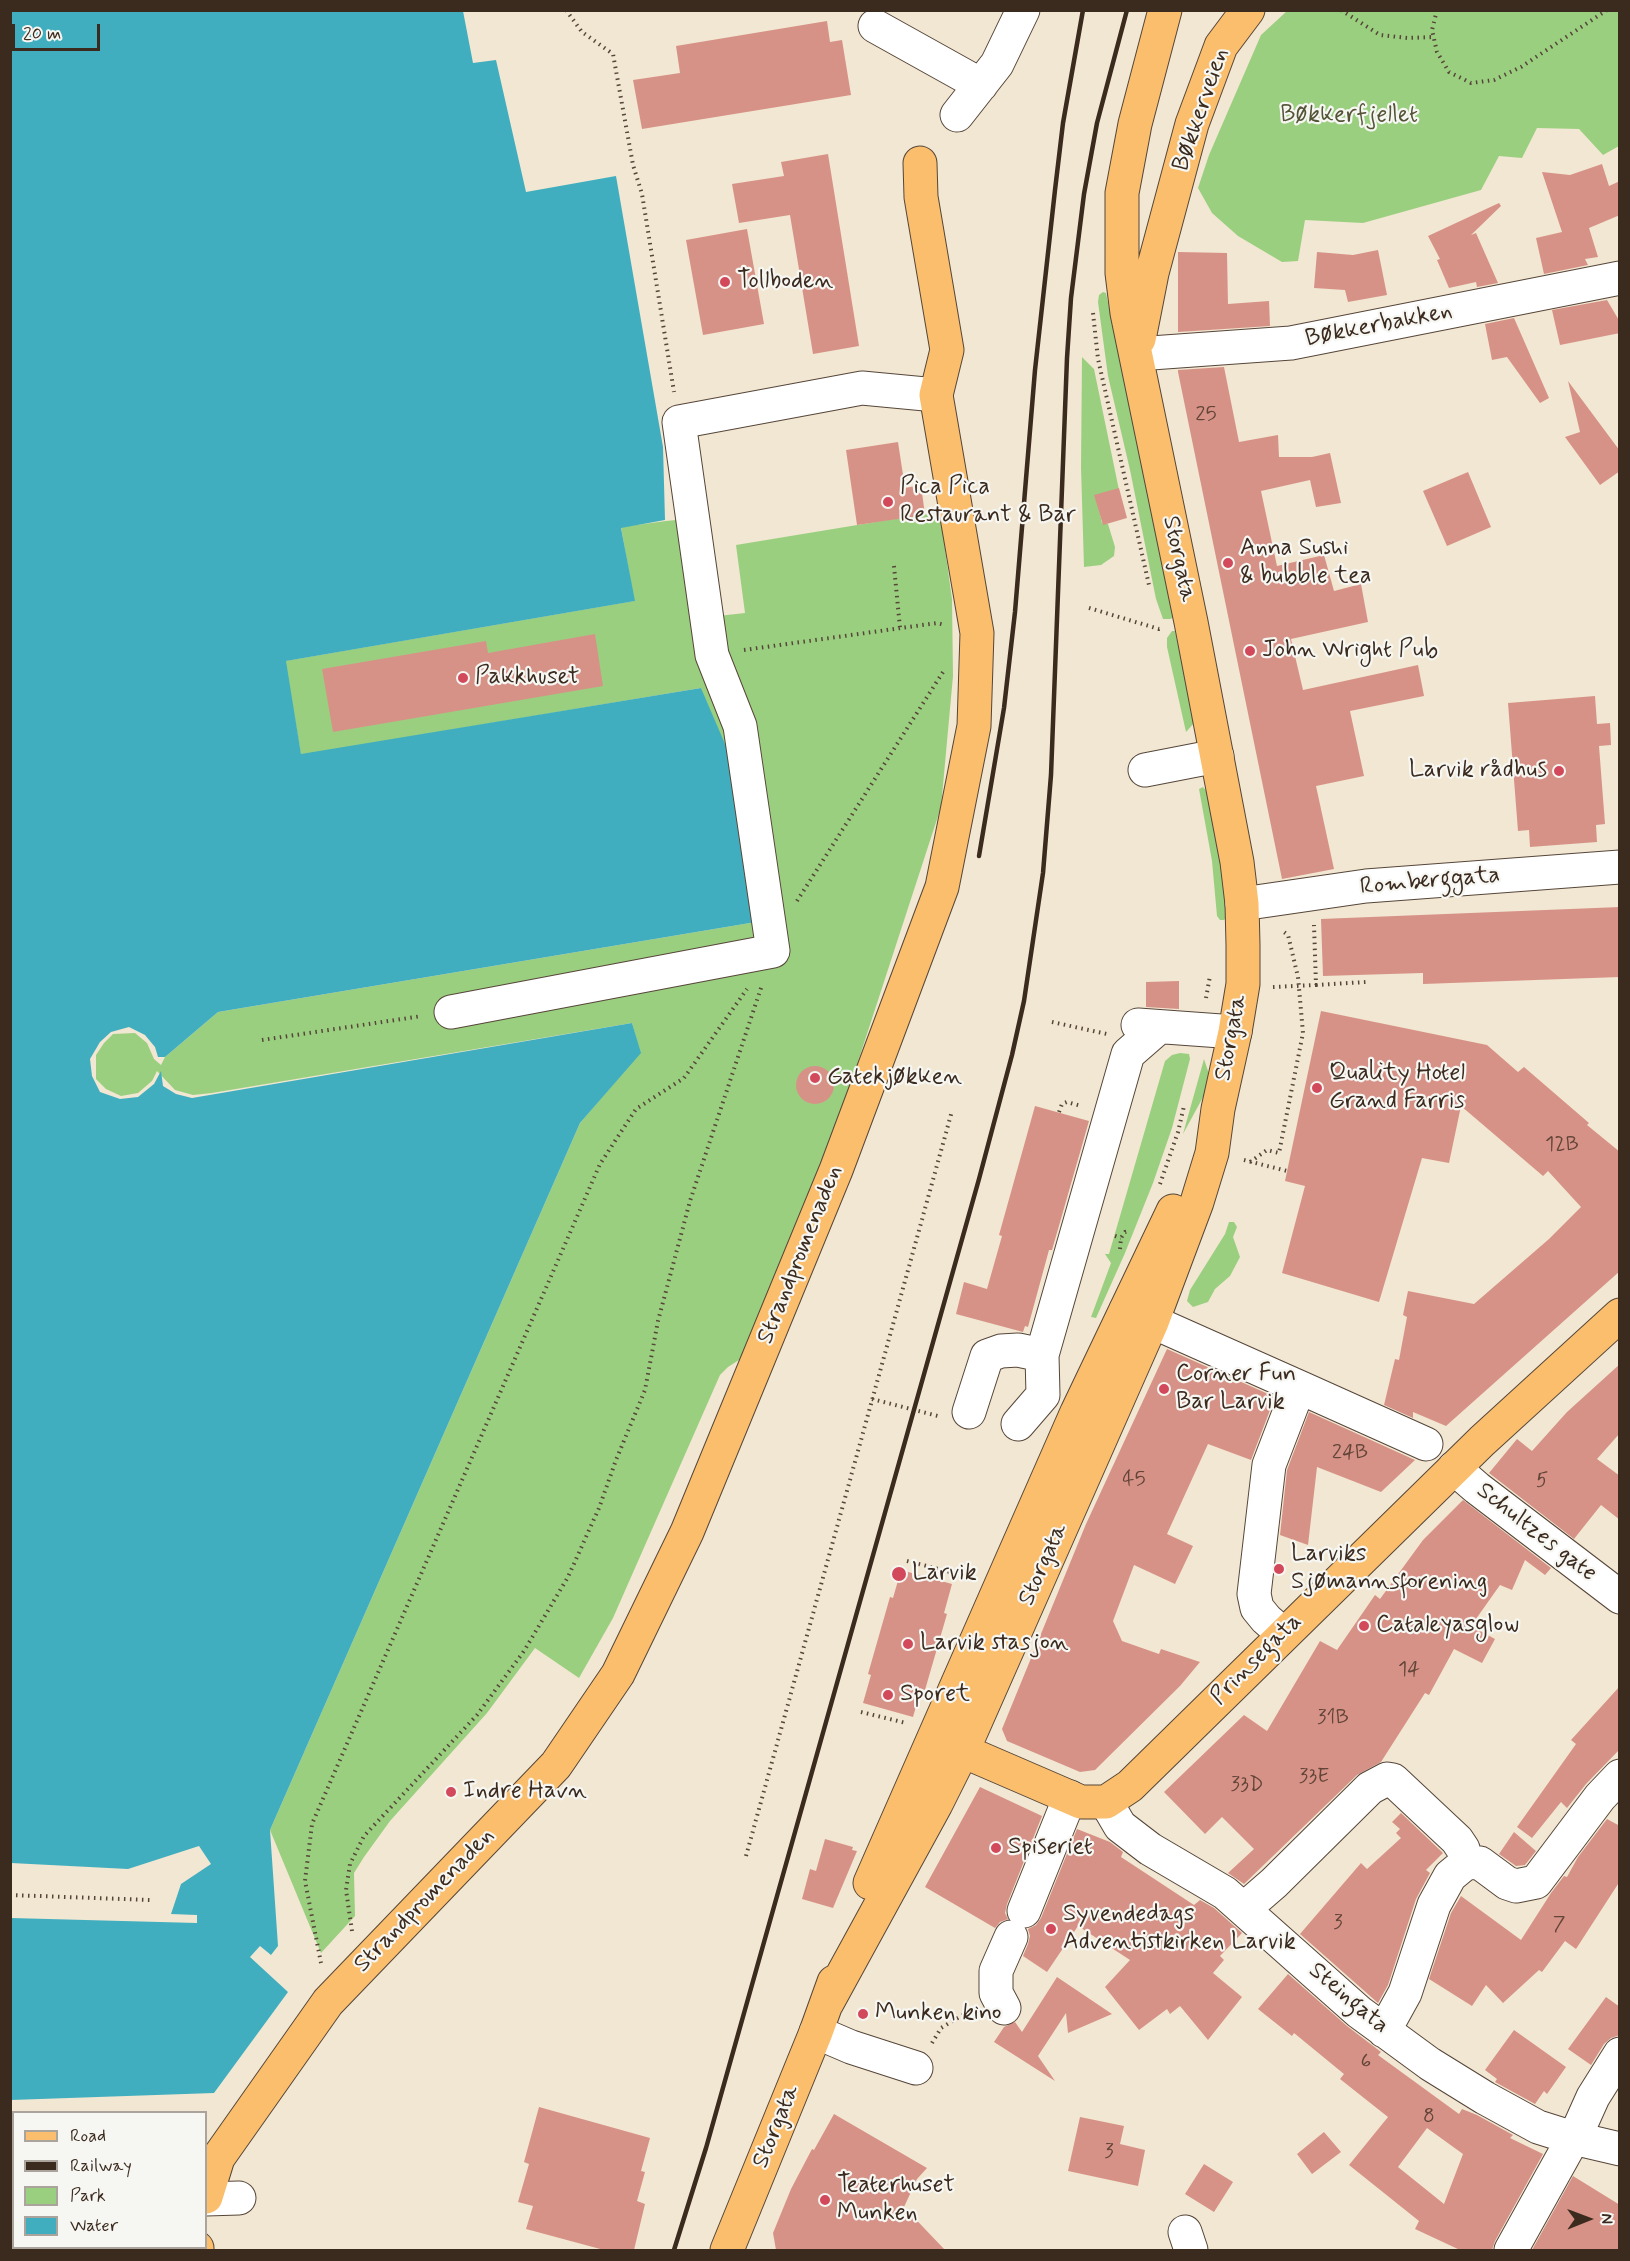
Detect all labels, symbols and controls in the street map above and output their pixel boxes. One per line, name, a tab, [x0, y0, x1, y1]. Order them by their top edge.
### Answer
scale bar	[15, 12, 104, 50]
text: 20 m	[23, 22, 61, 46]
street label: Bøkkerveien	[1168, 45, 1236, 175]
park label: Bøkkerfjellet	[1280, 102, 1418, 130]
place label: Tollboden	[737, 268, 833, 296]
marker: Tollboden	[718, 275, 732, 289]
street label: Bøkkerbakken	[1303, 298, 1455, 354]
house number: 25	[1195, 403, 1217, 429]
place label: Pica Pica Restaurant & Bar	[900, 474, 1076, 530]
marker: Pica Pica Restaurant & Bar	[881, 495, 895, 509]
street label: Storgata	[1155, 513, 1201, 605]
place label: Anna Sushi & bubble tea	[1240, 535, 1372, 591]
marker: Anna Sushi & bubble tea	[1221, 556, 1235, 570]
place label: John Wright Pub	[1262, 637, 1438, 665]
marker: John Wright Pub	[1243, 644, 1257, 658]
place label: Pakkhuset	[475, 664, 579, 692]
marker: Pakkhuset	[456, 671, 470, 685]
place label: Larvik rådhus	[1409, 757, 1547, 785]
marker: Larvik rådhus	[1552, 764, 1566, 778]
street label: Romberggata	[1359, 862, 1501, 902]
street label: Storgata	[1210, 993, 1254, 1083]
place label: Quality Hotel Grand Farris	[1329, 1060, 1465, 1116]
place label: Gatekjøkken	[827, 1064, 962, 1092]
marker: Gatekjøkken	[808, 1071, 822, 1085]
marker: Quality Hotel Grand Farris	[1310, 1081, 1324, 1095]
house number: 12B	[1545, 1133, 1579, 1159]
street label: Strandpromenaden	[752, 1162, 850, 1348]
place label: Corner Fun Bar Larvik	[1176, 1361, 1296, 1417]
marker: Corner Fun Bar Larvik	[1157, 1382, 1171, 1396]
house number: 24B	[1332, 1441, 1368, 1467]
house number: 45	[1122, 1468, 1146, 1494]
house number: 5	[1536, 1469, 1548, 1495]
street label: Schultzes gate	[1470, 1477, 1602, 1589]
street label: Storgata	[1013, 1519, 1075, 1611]
place label: Larviks Sjømannsforening	[1291, 1541, 1487, 1597]
place label: Larvik	[912, 1560, 977, 1588]
marker: Larviks Sjømannsforening	[1272, 1562, 1286, 1576]
marker: Larvik	[890, 1565, 908, 1583]
street label: Prinsegata	[1205, 1608, 1309, 1712]
place label: Cataleyasglow	[1376, 1612, 1519, 1640]
marker: Cataleyasglow	[1357, 1619, 1371, 1633]
place label: Larvik stasjon	[920, 1630, 1069, 1658]
marker: Larvik stasjon	[901, 1637, 915, 1651]
house number: 14	[1398, 1658, 1420, 1684]
place label: Sporet	[900, 1681, 970, 1709]
marker: Sporet	[881, 1688, 895, 1702]
house number: 31B	[1317, 1706, 1349, 1732]
house number: 33E	[1299, 1765, 1329, 1791]
house number: 33D	[1231, 1773, 1263, 1799]
place label: Indre Havn	[463, 1778, 587, 1806]
marker: Indre Havn	[444, 1785, 458, 1799]
street label: Strandpromenaden	[349, 1823, 501, 1979]
place label: Spiseriet	[1008, 1834, 1093, 1862]
marker: Spiseriet	[989, 1841, 1003, 1855]
place label: Syvendedags Adventistkirken Larvik	[1063, 1901, 1296, 1957]
house number: 3	[1333, 1911, 1343, 1937]
house number: 7	[1553, 1913, 1565, 1939]
marker: Syvendedags Adventistkirken Larvik	[1044, 1922, 1058, 1936]
street label: Steingata	[1302, 1957, 1394, 2041]
place label: Munken kino	[875, 2000, 1002, 2028]
marker: Munken kino	[856, 2007, 870, 2021]
house number: 6	[1361, 2050, 1371, 2076]
street label: Storgata	[747, 2081, 807, 2173]
house number: 8	[1423, 2105, 1435, 2131]
legend	[12, 2111, 207, 2249]
text: Road	[70, 2124, 106, 2148]
house number: 3	[1104, 2140, 1114, 2166]
text: Railway	[70, 2154, 132, 2178]
place label: Teaterhuset Munken	[837, 2172, 955, 2228]
text: Park	[70, 2184, 106, 2208]
north arrow	[1558, 2189, 1618, 2249]
marker: Teaterhuset Munken	[818, 2193, 832, 2207]
text: N	[1596, 2213, 1617, 2224]
text: Water	[70, 2214, 118, 2238]

